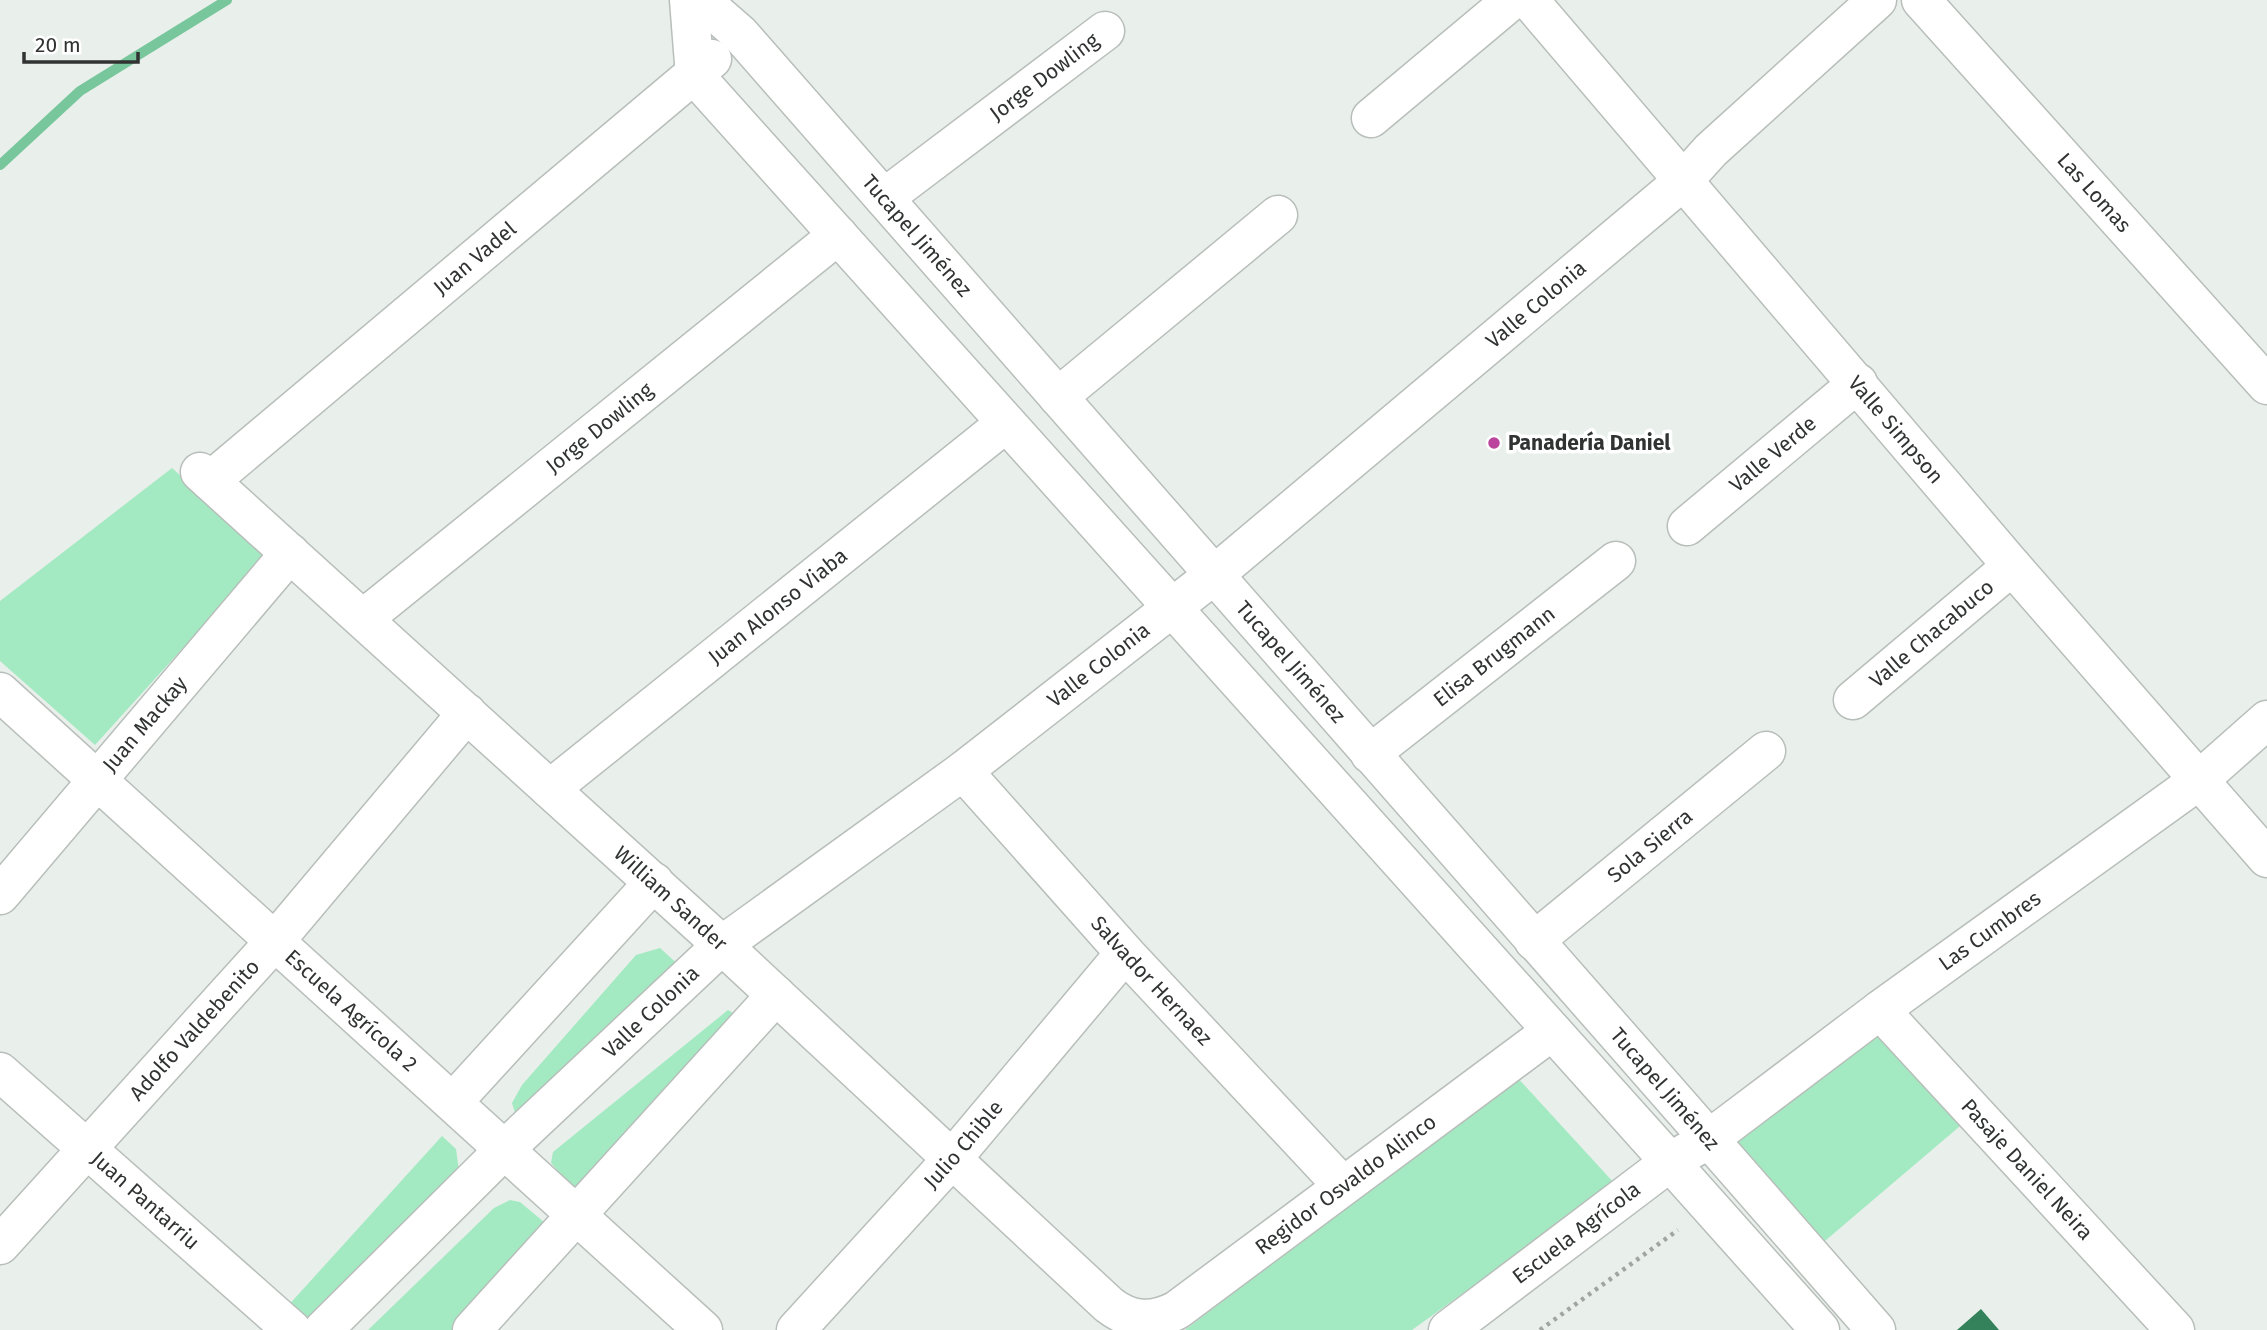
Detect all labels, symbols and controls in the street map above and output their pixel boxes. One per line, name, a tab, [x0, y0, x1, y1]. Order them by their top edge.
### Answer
scale bar	[24, 21, 138, 65]
street label: Jorge Dowling	[985, 27, 1104, 126]
text: 20 m	[35, 32, 81, 58]
street label: Las Lomas	[2052, 147, 2137, 238]
street label: Tucapel Jiménez	[856, 169, 977, 302]
street label: Juan Vadel	[428, 216, 522, 301]
street label: Valle Colonia	[1481, 255, 1592, 354]
street label: Valle Simpson	[1843, 371, 1949, 489]
street label: Jorge Dowling	[541, 377, 658, 479]
street label: Valle Verde	[1724, 410, 1822, 498]
place label: Panadería Daniel	[1508, 430, 1671, 456]
marker: Panadería Daniel	[1486, 435, 1502, 451]
street label: Juan Alonso Viaba	[703, 543, 853, 670]
street label: Valle Chacabuco	[1864, 574, 1999, 693]
street label: Tucapel Jiménez	[1230, 596, 1351, 728]
street label: Elisa Brugmann	[1428, 601, 1561, 712]
street label: Valle Colonia	[1042, 617, 1155, 713]
street label: Juan Mackay	[97, 670, 193, 777]
street label: Sola Sierra	[1602, 803, 1698, 889]
street label: William Sander	[609, 840, 733, 956]
street label: Las Cumbres	[1934, 885, 2046, 976]
street label: Salvador Hernaez	[1085, 911, 1218, 1051]
street label: Escuela Agrícola 2	[279, 944, 423, 1077]
street label: Adolfo Valdebenito	[124, 954, 265, 1106]
street label: Valle Colonia	[597, 960, 705, 1063]
street label: Tucapel Jiménez	[1605, 1022, 1725, 1156]
street label: Pasaje Daniel Neira	[1956, 1094, 2099, 1246]
street label: Julio Chible	[918, 1095, 1009, 1194]
street label: Regidor Osvaldo Alinco	[1250, 1109, 1441, 1260]
street label: Juan Pantarriu	[86, 1146, 205, 1255]
street label: Escuela Agrícola	[1507, 1176, 1646, 1290]

